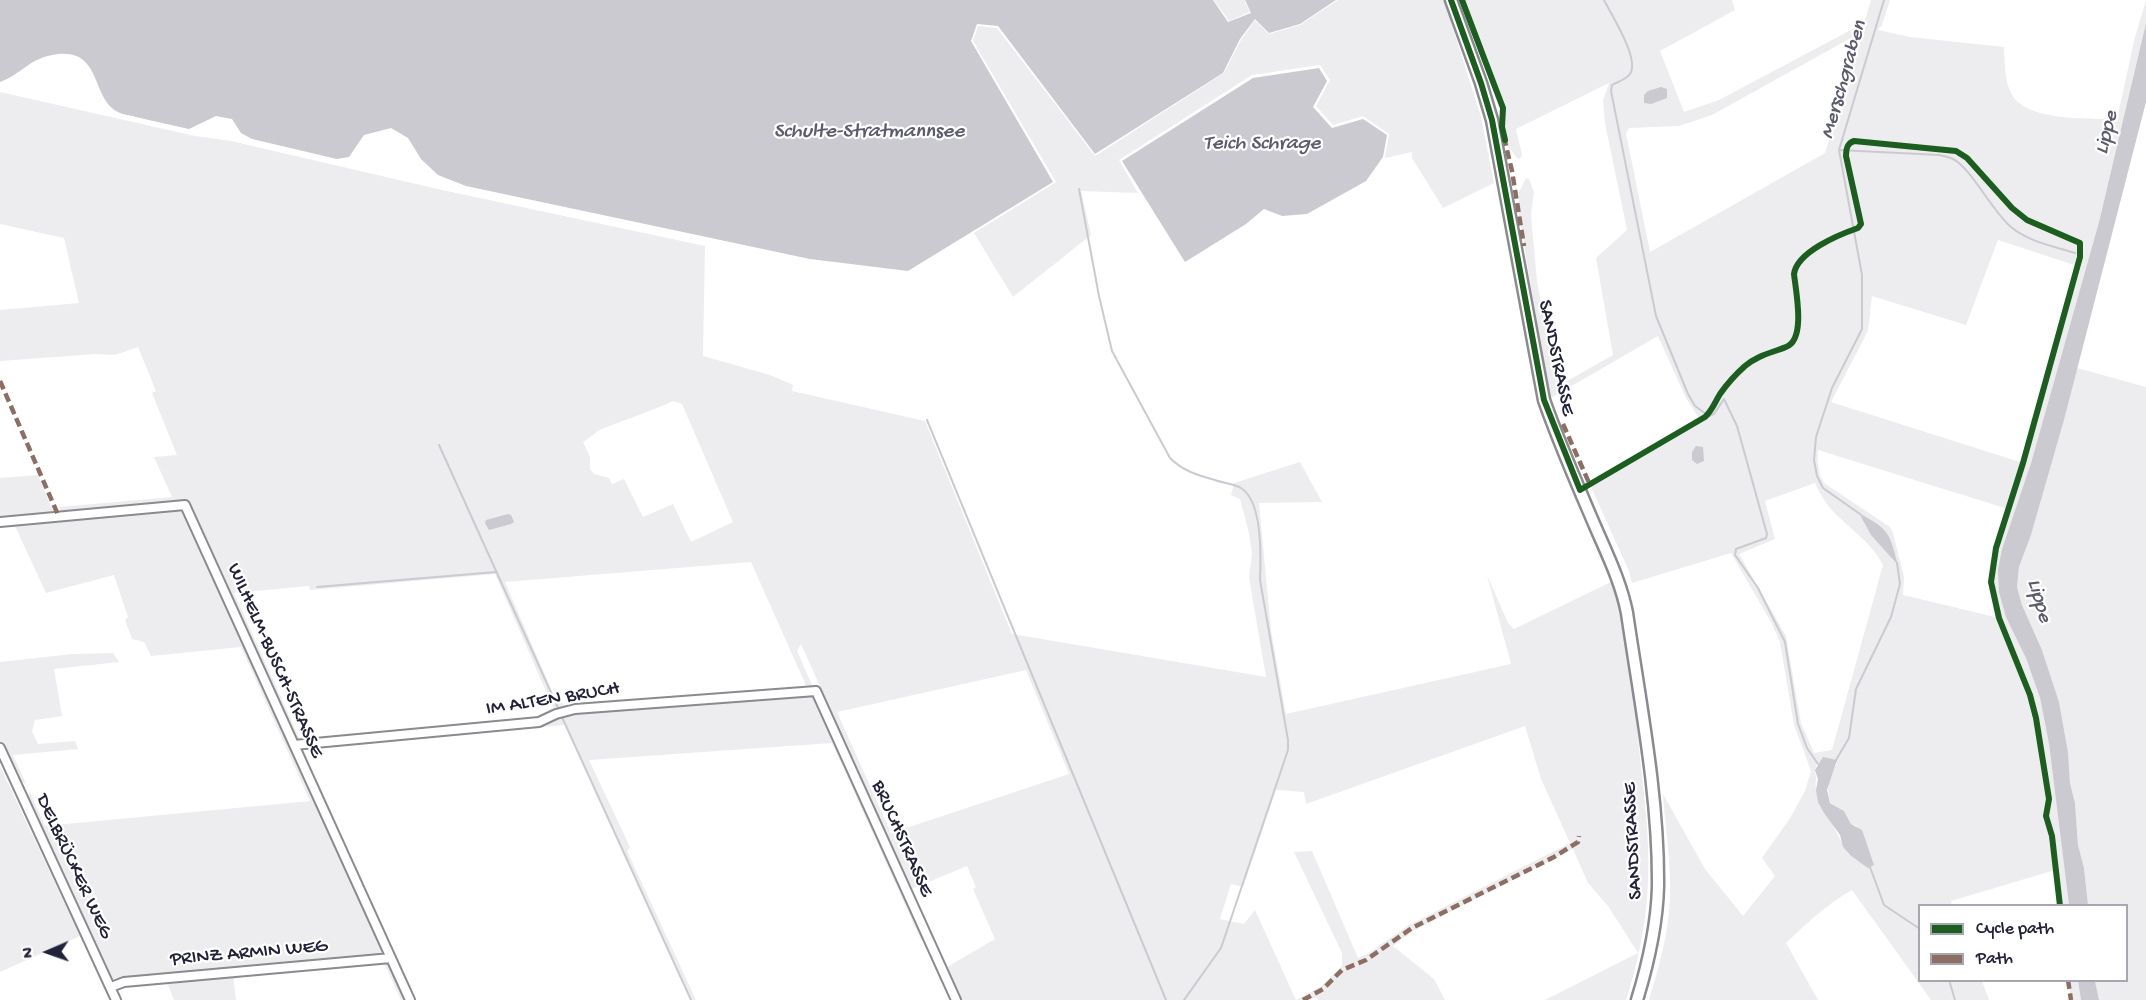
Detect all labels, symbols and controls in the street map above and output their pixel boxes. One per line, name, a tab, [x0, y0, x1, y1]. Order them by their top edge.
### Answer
water label: Merschgraben	[1816, 18, 1874, 142]
water label: Lippe	[2090, 109, 2126, 157]
water label: Schulte-Stratmannsee	[774, 120, 964, 146]
water label: Teich Schrage	[1204, 132, 1320, 158]
street label: SANDSTRASSE	[1531, 298, 1579, 418]
street label: WILHELM-BUSCH-STRASSE	[220, 560, 328, 762]
water label: Lippe	[2020, 576, 2056, 626]
street label: IM ALTEN BRUCH	[484, 678, 622, 722]
street label: BRUCHSTRASSE	[865, 777, 937, 901]
street label: SANDSTRASSE	[1619, 782, 1649, 900]
street label: DELBRÜCKER WEG	[29, 791, 117, 943]
legend	[1918, 904, 2128, 982]
text: Cycle path	[1976, 919, 2054, 940]
north arrow	[18, 922, 78, 982]
street label: PRINZ ARMIN WEG	[169, 935, 329, 973]
text: N	[20, 947, 39, 958]
text: Path	[1976, 949, 2013, 970]

